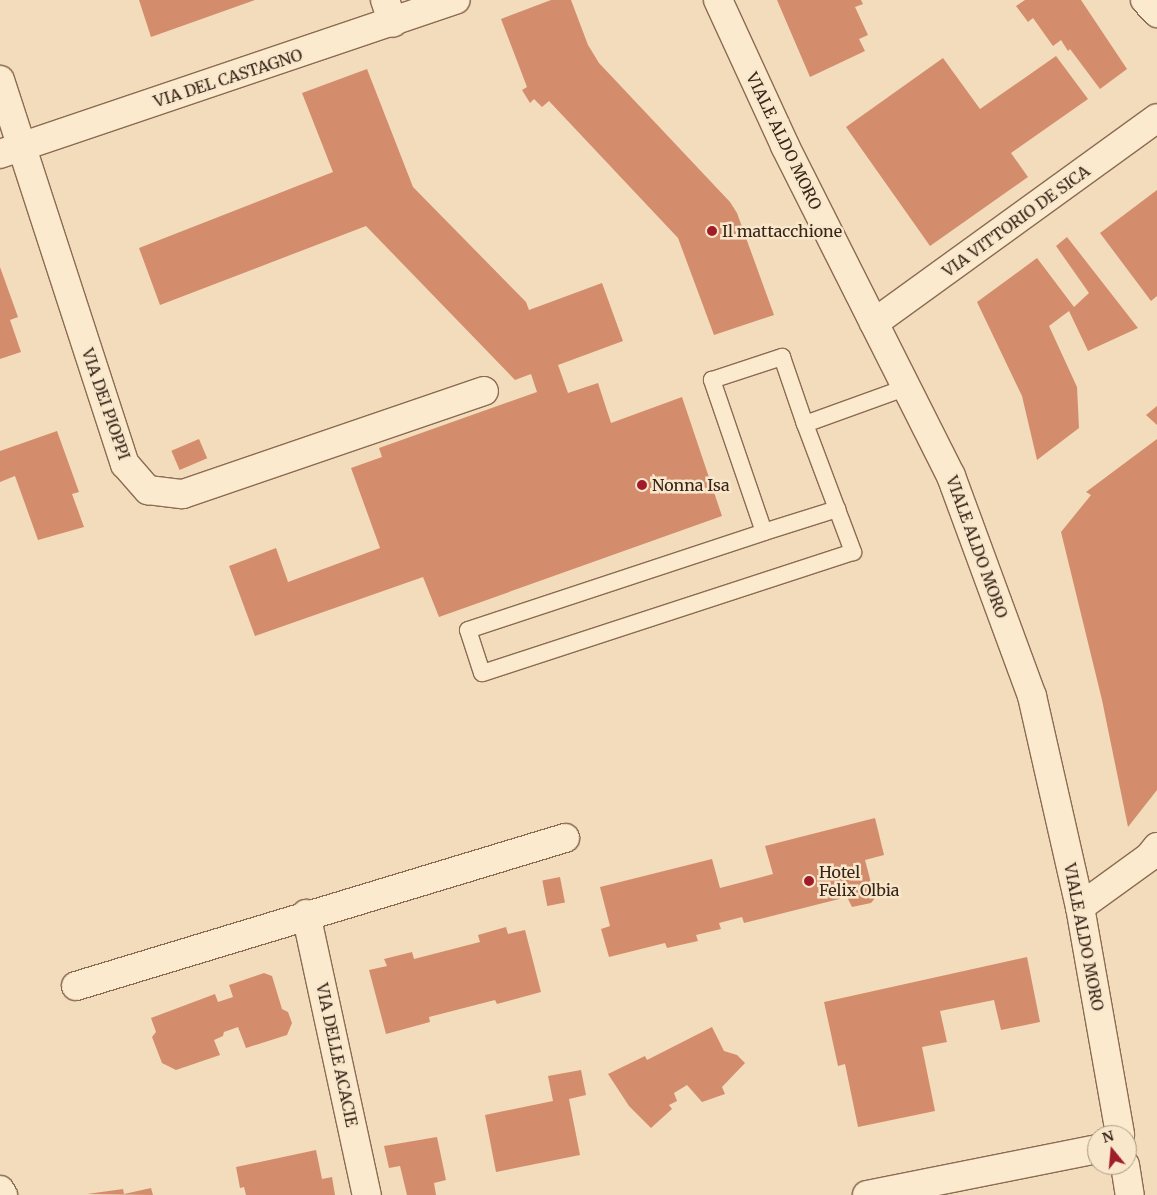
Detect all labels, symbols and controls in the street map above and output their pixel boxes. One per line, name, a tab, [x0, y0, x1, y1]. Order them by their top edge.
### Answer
street label: VIA DEL CASTAGNO	[151, 45, 305, 111]
street label: VIALE ALDO MORO	[742, 69, 826, 213]
street label: VIA VITTORIO DE SICA	[939, 161, 1093, 281]
place label: Il mattacchione	[722, 221, 842, 241]
marker: Il mattacchione	[706, 225, 718, 237]
street label: VIA DEI PIOPPI	[78, 346, 134, 462]
street label: VIALE ALDO MORO	[942, 473, 1012, 621]
place label: Nonna Isa	[652, 475, 730, 495]
marker: Nonna Isa	[636, 479, 648, 491]
street label: VIALE ALDO MORO	[1060, 861, 1108, 1013]
place label: Hotel Felix Olbia	[819, 862, 899, 900]
marker: Hotel Felix Olbia	[803, 875, 815, 887]
street label: VIA DELLE ACACIE	[312, 981, 362, 1129]
north arrow	[1087, 1125, 1137, 1175]
text: N	[1100, 1126, 1116, 1147]

